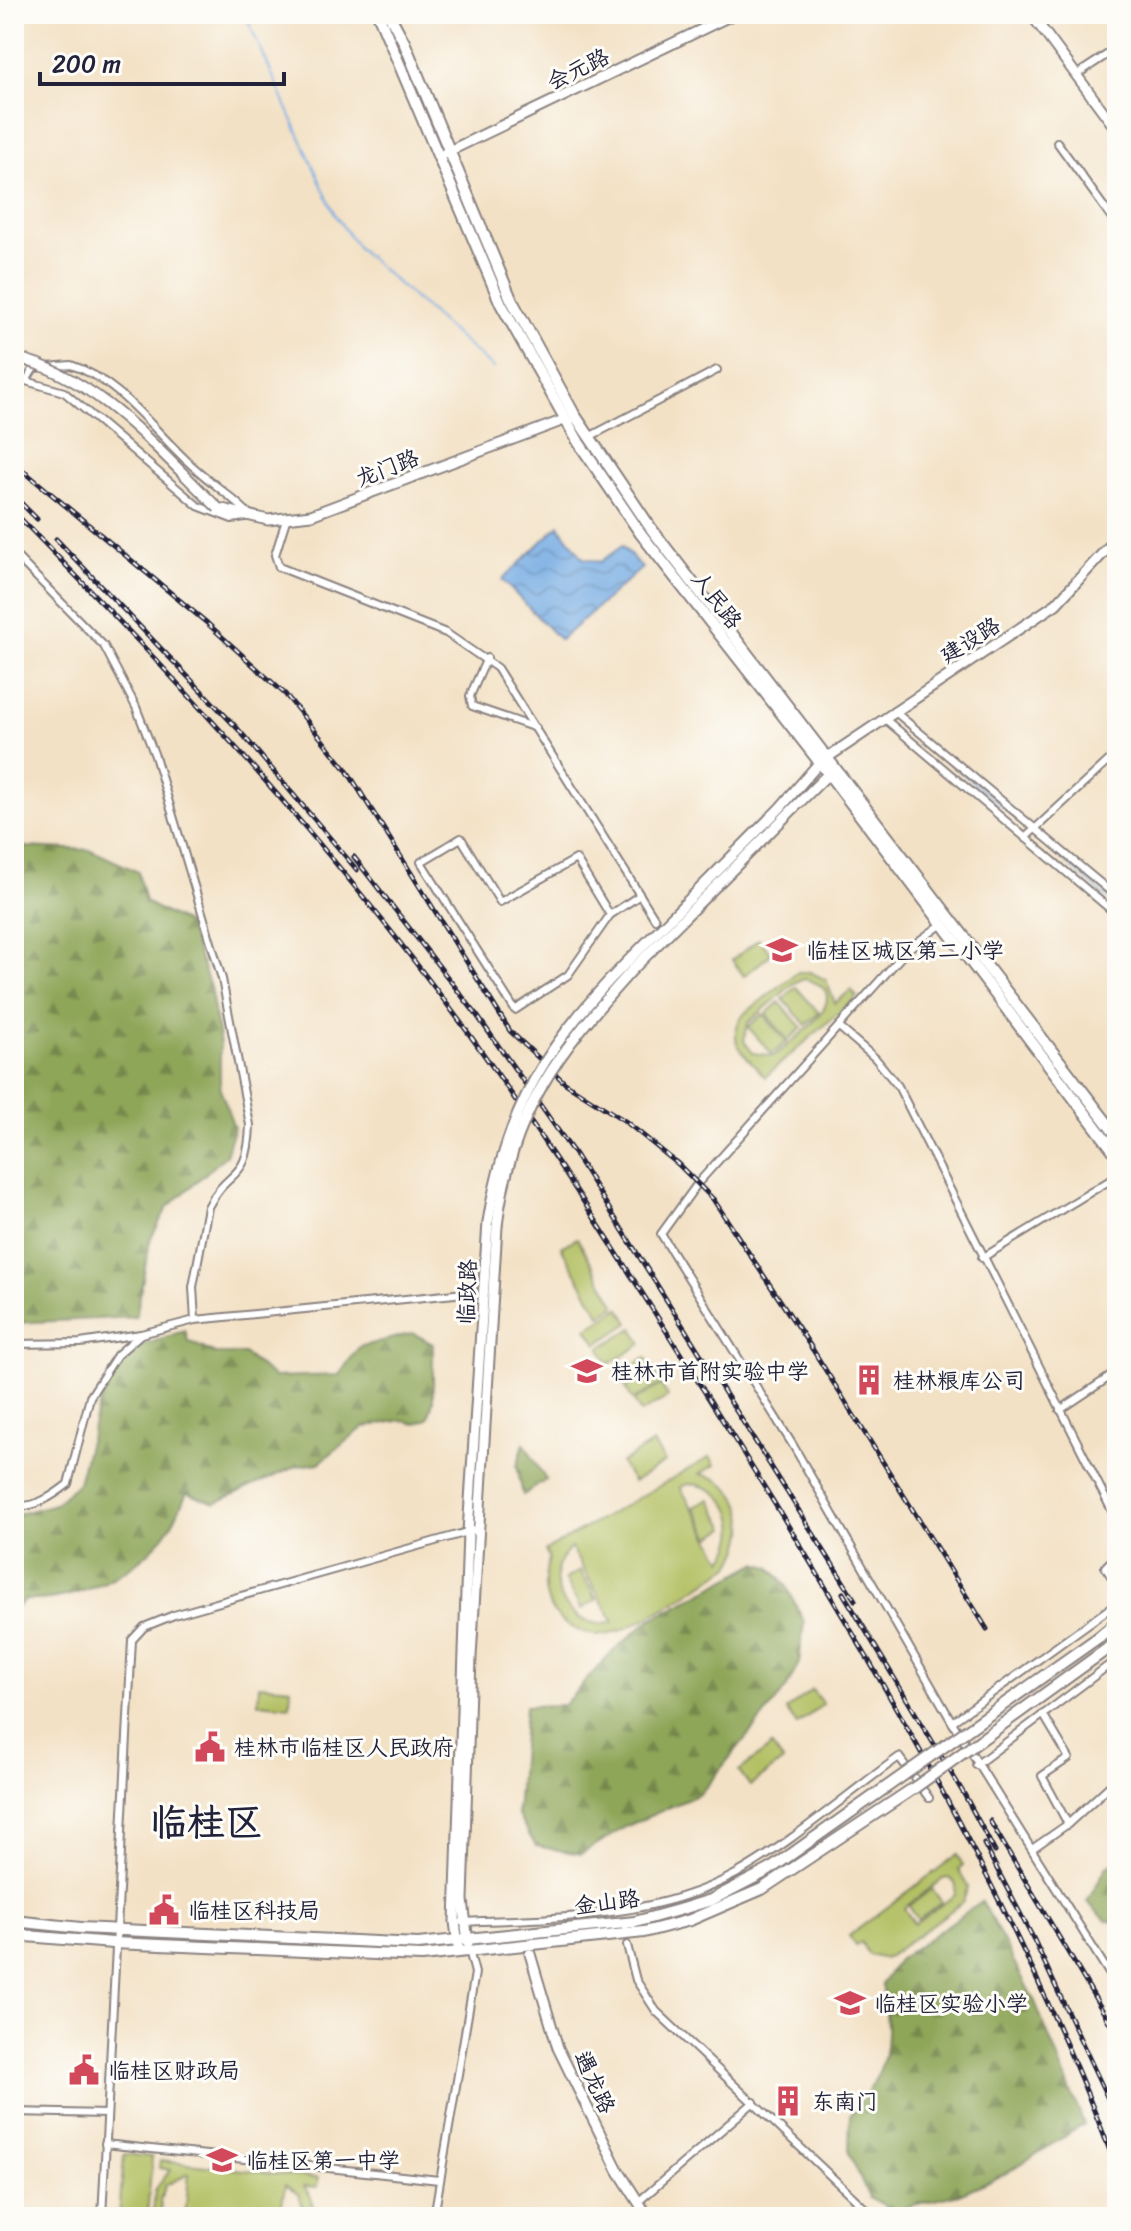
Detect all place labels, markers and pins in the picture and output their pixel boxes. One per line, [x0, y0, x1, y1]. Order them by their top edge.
place label: 临桂区城区第二小学 [806, 931, 1004, 970]
school or university icon: 临桂区城区第二小学 [765, 933, 799, 967]
place label: 桂林市首附实验中学 [611, 1352, 809, 1391]
school or university icon: 桂林市首附实验中学 [570, 1354, 604, 1388]
place label: 桂林粮库公司 [893, 1361, 1025, 1400]
building icon: 桂林粮库公司 [852, 1363, 886, 1397]
place label: 桂林市临桂区人民政府 [234, 1728, 454, 1767]
public building icon: 桂林市临桂区人民政府 [193, 1730, 227, 1764]
place label: 临桂区科技局 [188, 1891, 320, 1930]
public building icon: 临桂区科技局 [147, 1893, 181, 1927]
place label: 临桂区实验小学 [874, 1984, 1028, 2023]
school or university icon: 临桂区实验小学 [833, 1986, 867, 2020]
place label: 临桂区财政局 [108, 2051, 240, 2090]
public building icon: 临桂区财政局 [67, 2053, 101, 2087]
place label: 东南门 [812, 2082, 878, 2121]
building icon: 东南门 [771, 2084, 805, 2118]
place label: 临桂区第一中学 [246, 2141, 400, 2180]
school or university icon: 临桂区第一中学 [205, 2143, 239, 2177]

